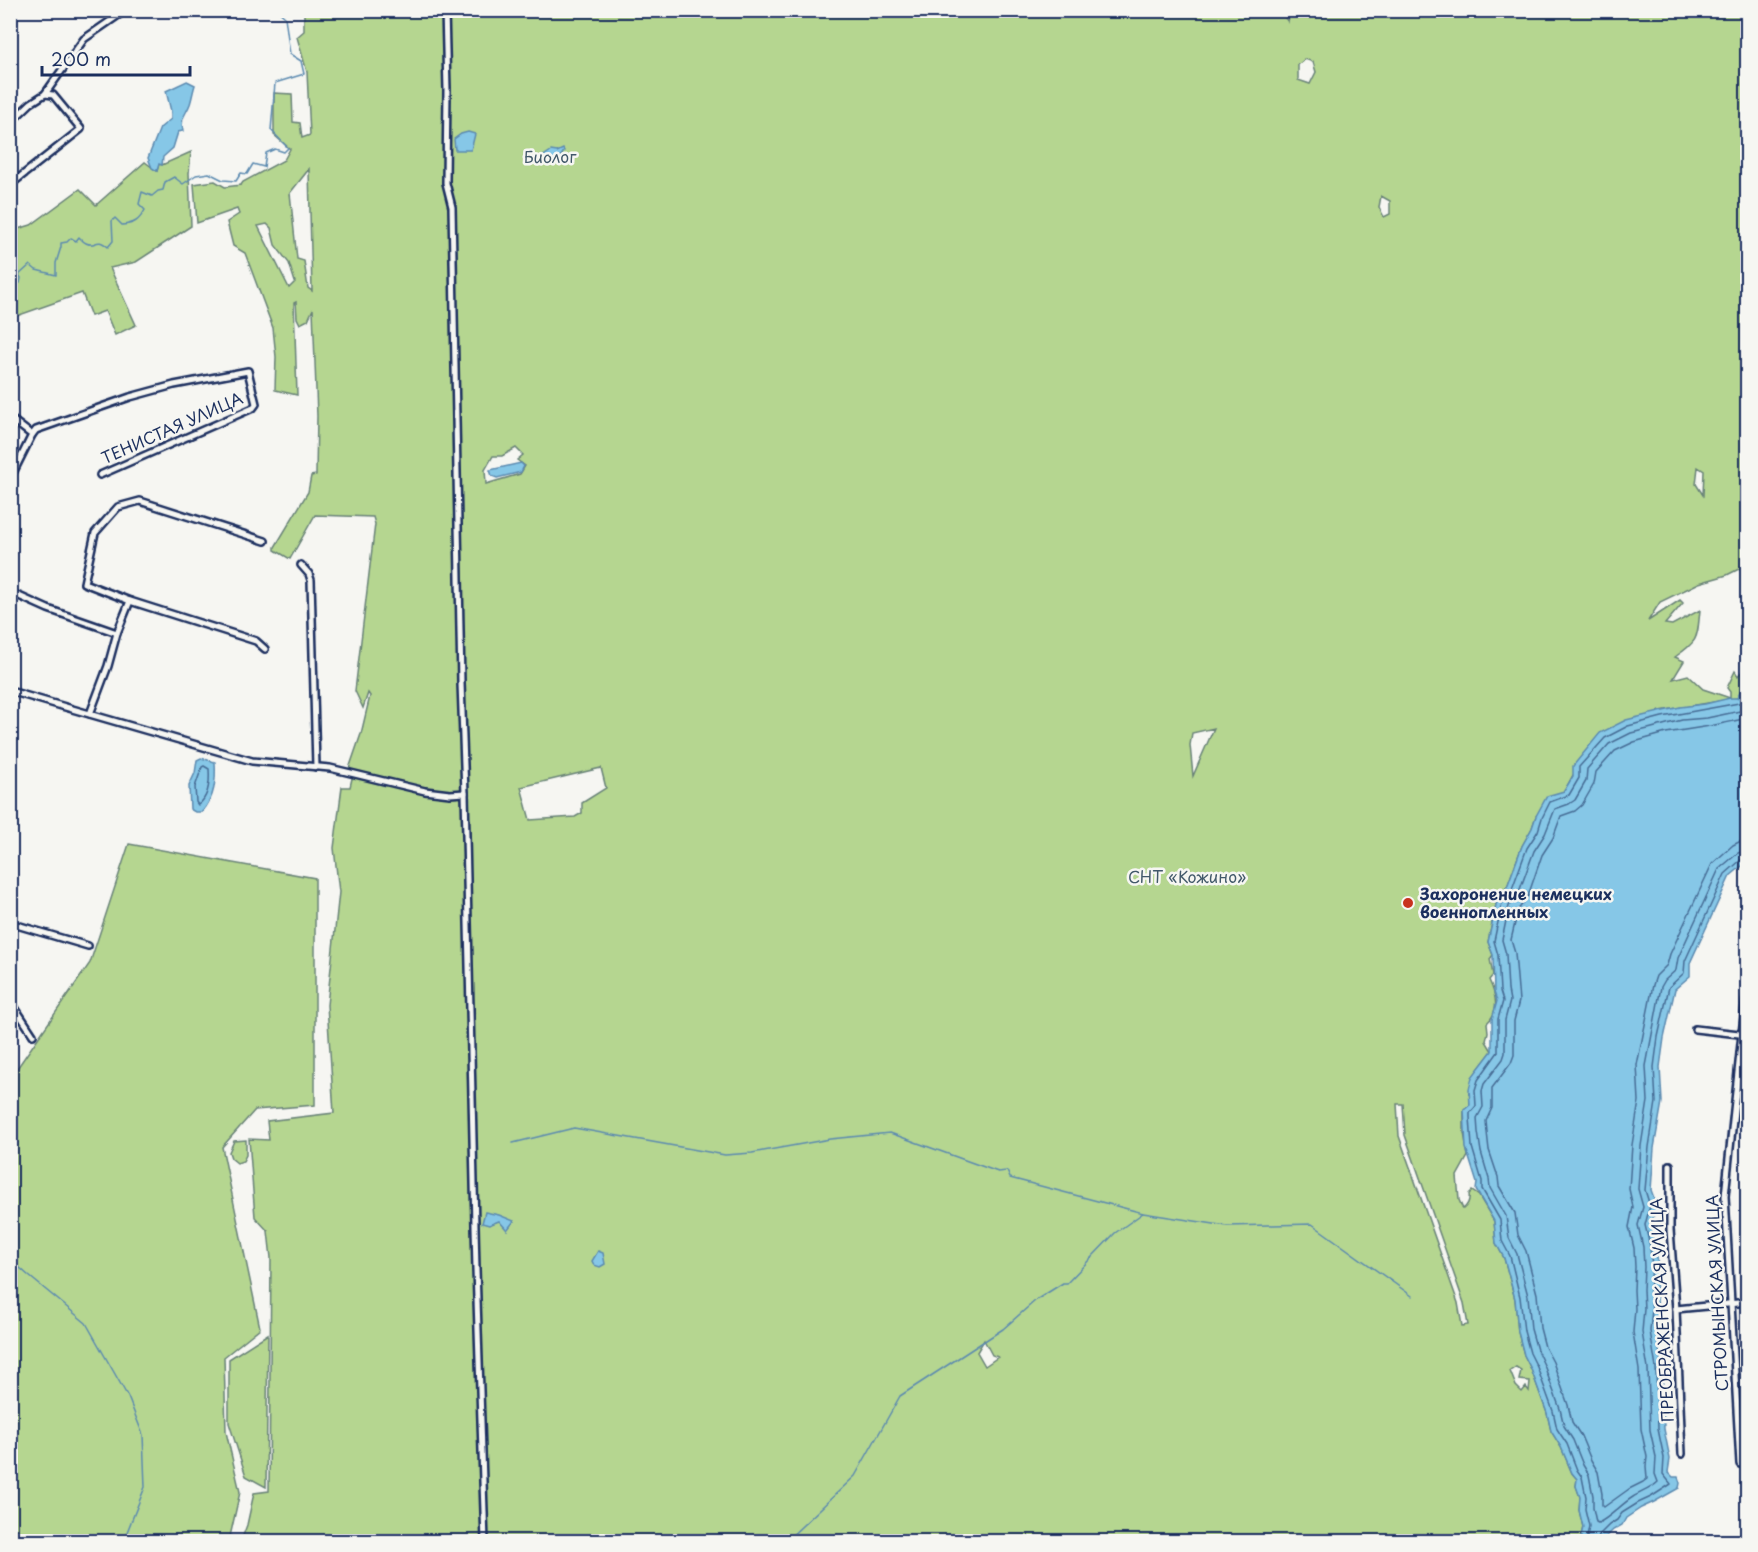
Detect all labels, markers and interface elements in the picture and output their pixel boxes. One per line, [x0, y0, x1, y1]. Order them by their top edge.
scale bar [42, 39, 190, 77]
text: 200 m [51, 45, 111, 72]
park label: Биолог [524, 144, 577, 168]
street label: ТЕНИСТАЯ УЛИЦА [97, 385, 246, 469]
park label: СНТ «Кожино» [1128, 864, 1246, 888]
place label: Захоронение немецких военнопленных [1419, 881, 1612, 923]
marker: Захоронение немецких военнопленных [1401, 896, 1415, 910]
street label: СТРОМЫНСКАЯ УЛИЦА [1699, 1194, 1733, 1392]
street label: ПРЕОБРАЖЕНСКАЯ УЛИЦА [1643, 1197, 1679, 1423]

